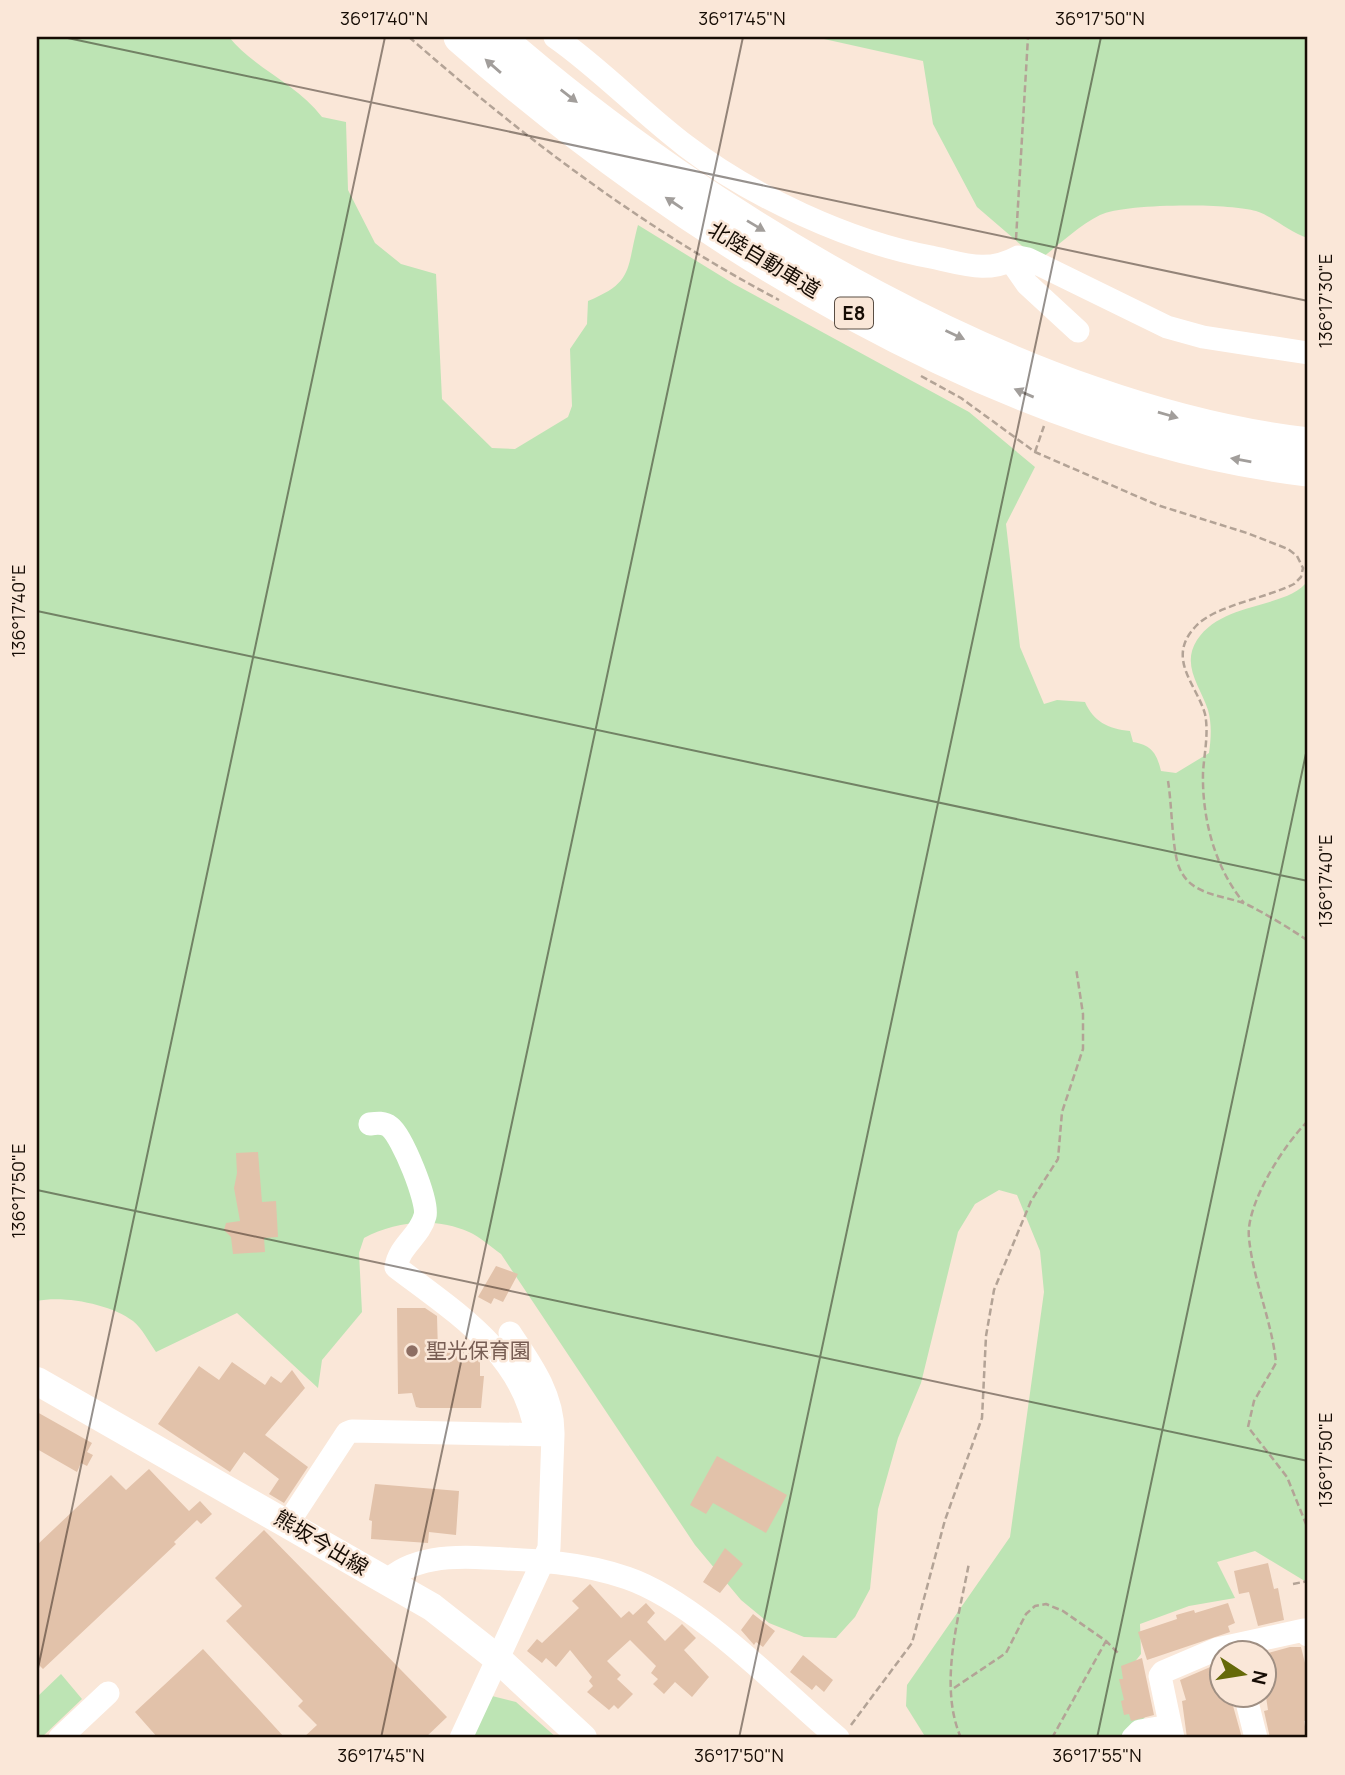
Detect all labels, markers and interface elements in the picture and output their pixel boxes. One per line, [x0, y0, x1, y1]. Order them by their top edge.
text: 36°17'40"N [340, 6, 428, 30]
text: 36°17'45"N [698, 6, 786, 30]
text: 36°17'50"N [1055, 6, 1145, 30]
one-way arrow [484, 59, 501, 74]
one-way arrow [560, 88, 578, 103]
one-way arrow [664, 197, 683, 210]
street label: 北陸自動車道 [703, 215, 826, 304]
one-way arrow [746, 220, 765, 233]
text: 136°17'30"E [1313, 254, 1337, 348]
road number: E8 [835, 298, 873, 328]
one-way arrow [945, 330, 966, 341]
one-way arrow [1013, 387, 1034, 398]
one-way arrow [1158, 410, 1179, 420]
one-way arrow [1230, 454, 1252, 465]
text: 136°17'40"E [6, 565, 30, 657]
text: 136°17'40"E [1313, 835, 1337, 927]
text: 136°17'50"E [6, 1144, 30, 1238]
place label: 聖光保育園 [426, 1336, 531, 1364]
marker: 聖光保育園 [404, 1343, 420, 1359]
text: 136°17'50"E [1313, 1413, 1337, 1507]
street label: 熊坂今出線 [269, 1503, 374, 1581]
north arrow [1208, 1638, 1278, 1708]
text: N [1245, 1668, 1274, 1687]
text: 36°17'45"N [337, 1743, 425, 1767]
text: 36°17'50"N [694, 1743, 784, 1767]
text: 36°17'55"N [1052, 1743, 1142, 1767]

